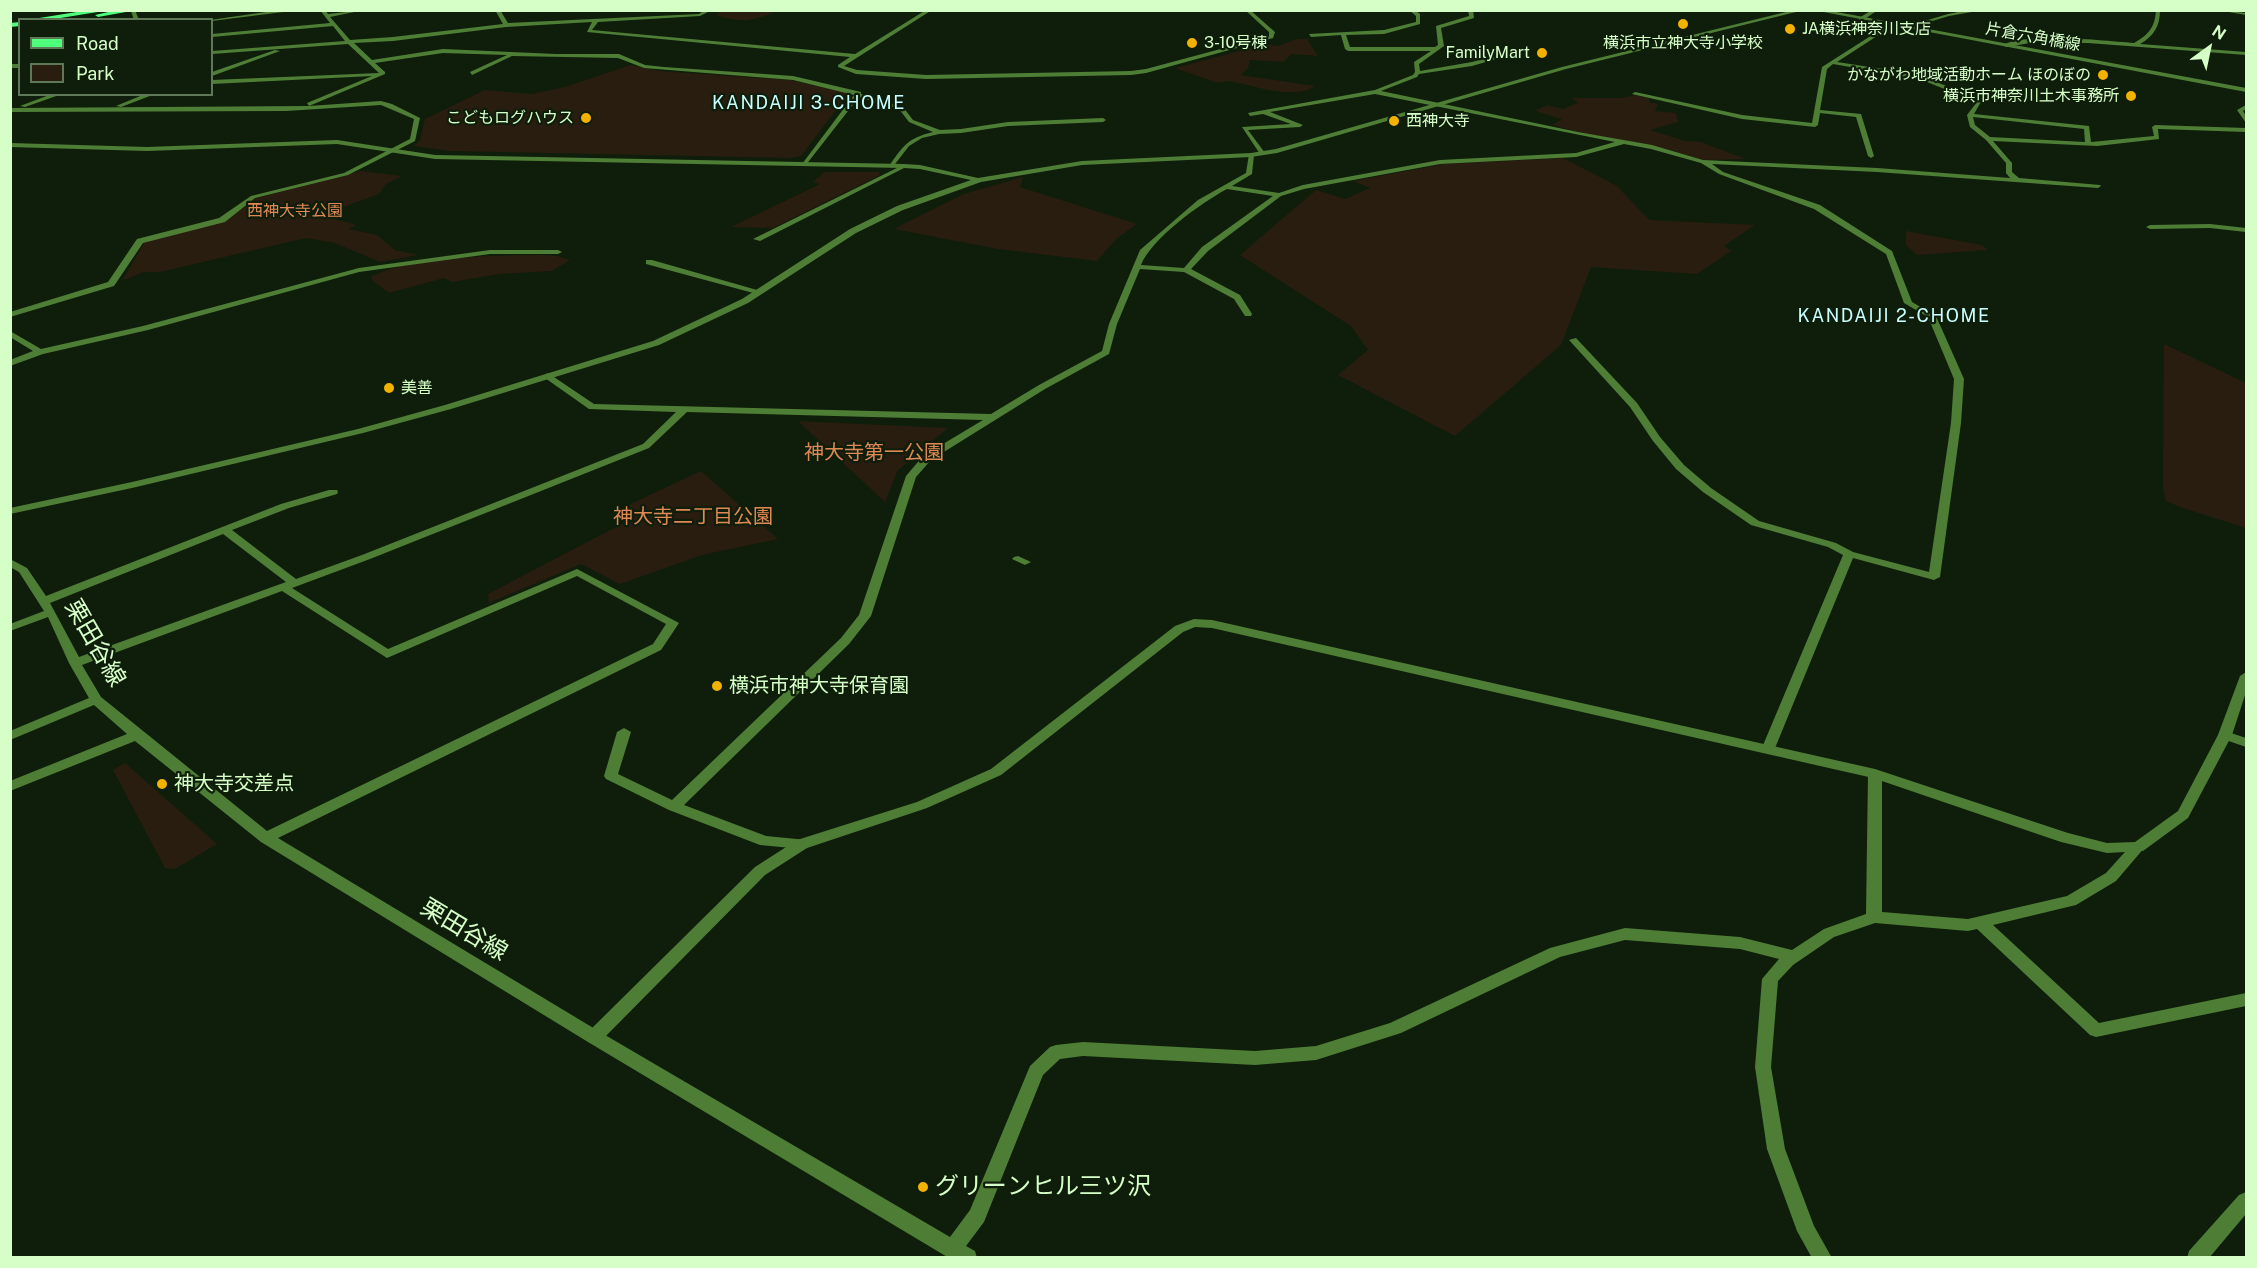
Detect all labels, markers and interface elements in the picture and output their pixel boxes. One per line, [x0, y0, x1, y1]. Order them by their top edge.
marker: 横浜市立神大寺小学校 [1676, 17, 1690, 31]
legend [18, 18, 213, 96]
north arrow [2179, 18, 2239, 78]
place label: JA横浜神奈川支店 [1802, 19, 1931, 39]
street label: 片倉六角橋線 [1984, 19, 2082, 55]
text: N [2209, 21, 2229, 44]
marker: JA横浜神奈川支店 [1783, 22, 1797, 36]
text: Road [76, 33, 119, 54]
place label: 3-10号棟 [1204, 33, 1267, 53]
place label: 横浜市立神大寺小学校 [1603, 33, 1763, 53]
marker: 3-10号棟 [1185, 36, 1199, 50]
place label: FamilyMart [1446, 43, 1530, 63]
marker: FamilyMart [1535, 46, 1549, 60]
text: Park [76, 63, 114, 84]
place label: かながわ地域活動ホーム ほのぼの [1847, 65, 2091, 85]
marker: かながわ地域活動ホーム ほのぼの [2096, 68, 2110, 82]
place label: 横浜市神奈川土木事務所 [1943, 86, 2119, 106]
marker: 横浜市神奈川土木事務所 [2124, 89, 2138, 103]
district label: KANDAIJI 3-CHOME [712, 92, 906, 114]
place label: こどもログハウス [446, 108, 574, 128]
marker: こどもログハウス [579, 111, 593, 125]
place label: 西神大寺 [1406, 111, 1470, 131]
marker: 西神大寺 [1387, 114, 1401, 128]
park label: 西神大寺公園 [247, 201, 343, 221]
district label: KANDAIJI 2-CHOME [1797, 305, 1991, 327]
place label: 美善 [401, 378, 433, 398]
marker: 美善 [382, 381, 396, 395]
park label: 神大寺第一公園 [804, 441, 944, 465]
park label: 神大寺二丁目公園 [613, 505, 773, 529]
street label: 栗田谷線 [59, 594, 131, 692]
place label: 横浜市神大寺保育園 [729, 674, 909, 698]
marker: 横浜市神大寺保育園 [710, 679, 724, 693]
place label: 神大寺交差点 [174, 772, 294, 796]
marker: 神大寺交差点 [155, 777, 169, 791]
street label: 栗田谷線 [415, 893, 513, 967]
place label: グリーンヒル三ツ沢 [935, 1173, 1151, 1201]
marker: グリーンヒル三ツ沢 [916, 1180, 930, 1194]

